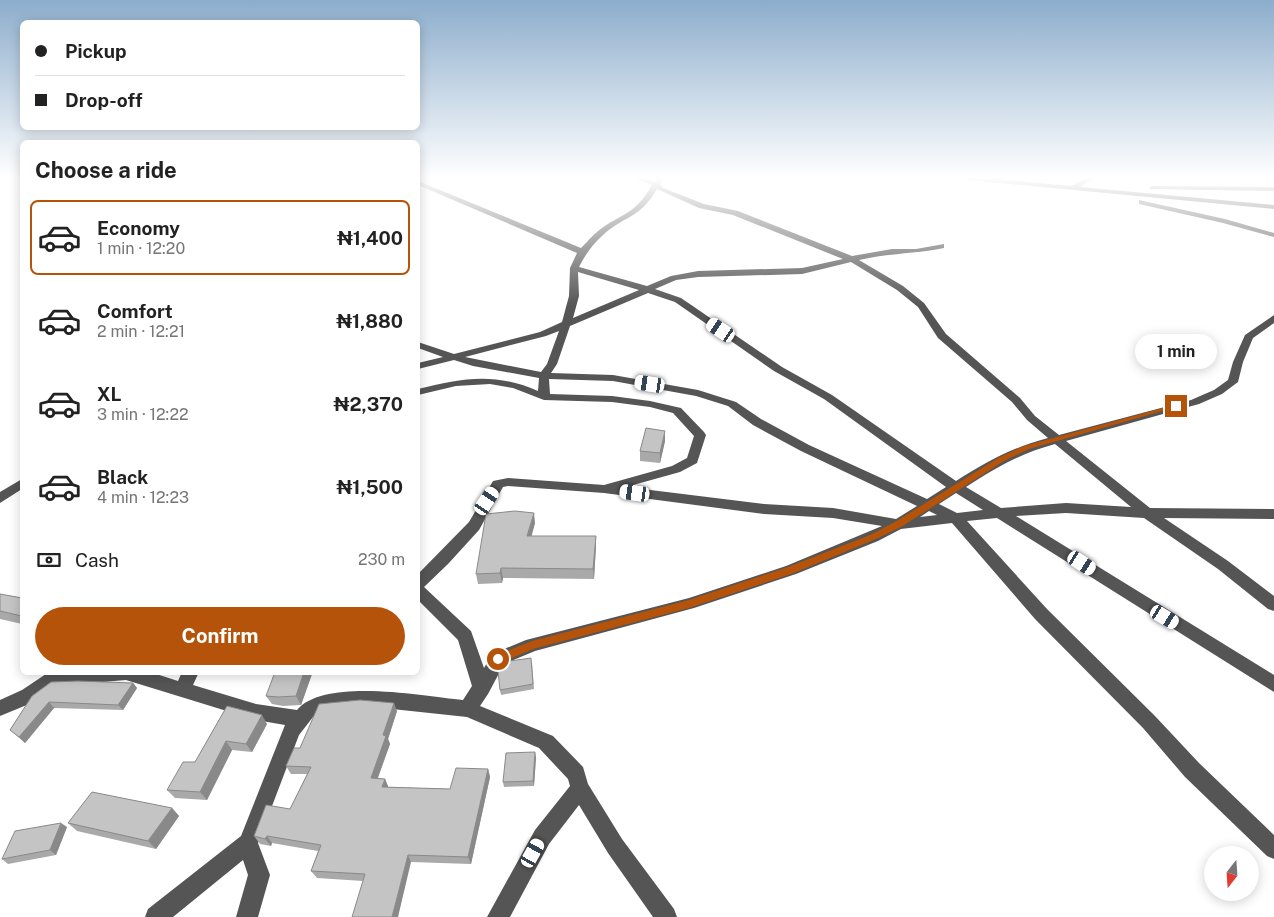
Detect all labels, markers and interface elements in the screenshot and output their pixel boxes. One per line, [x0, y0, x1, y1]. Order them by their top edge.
text: Pickup [65, 40, 127, 62]
text: Drop-off [65, 89, 142, 111]
text: Choose a ride [35, 157, 177, 183]
icon: car [37, 215, 82, 260]
text: Economy [97, 217, 180, 239]
text: ₦1,400 [337, 227, 403, 249]
text: 1 min · 12:20 [97, 239, 185, 258]
icon: car [37, 298, 82, 343]
text: Comfort [97, 300, 173, 322]
text: ₦1,880 [336, 310, 403, 332]
car [704, 315, 737, 345]
text: 2 min · 12:21 [97, 322, 185, 341]
callout: 1 min [1135, 334, 1217, 368]
text: 1 min [1157, 342, 1195, 361]
car [634, 374, 665, 394]
icon: car [37, 381, 82, 426]
text: XL [97, 383, 122, 405]
text: ₦2,370 [334, 393, 403, 415]
route end [1165, 395, 1187, 417]
text: 3 min · 12:22 [97, 405, 189, 424]
icon: car [37, 464, 82, 509]
text: Black [97, 466, 148, 488]
text: ₦1,500 [337, 476, 403, 498]
car [619, 483, 650, 503]
car [472, 484, 501, 518]
text: 4 min · 12:23 [97, 488, 189, 507]
icon: cash [35, 546, 63, 574]
text: Cash [75, 549, 119, 571]
car [1065, 549, 1098, 577]
text: 230 m [358, 550, 405, 569]
car [1148, 603, 1181, 631]
button: Confirm [35, 607, 405, 665]
route start [487, 648, 509, 670]
car [519, 836, 546, 870]
north arrow [1204, 846, 1259, 901]
map controls [1204, 846, 1259, 901]

